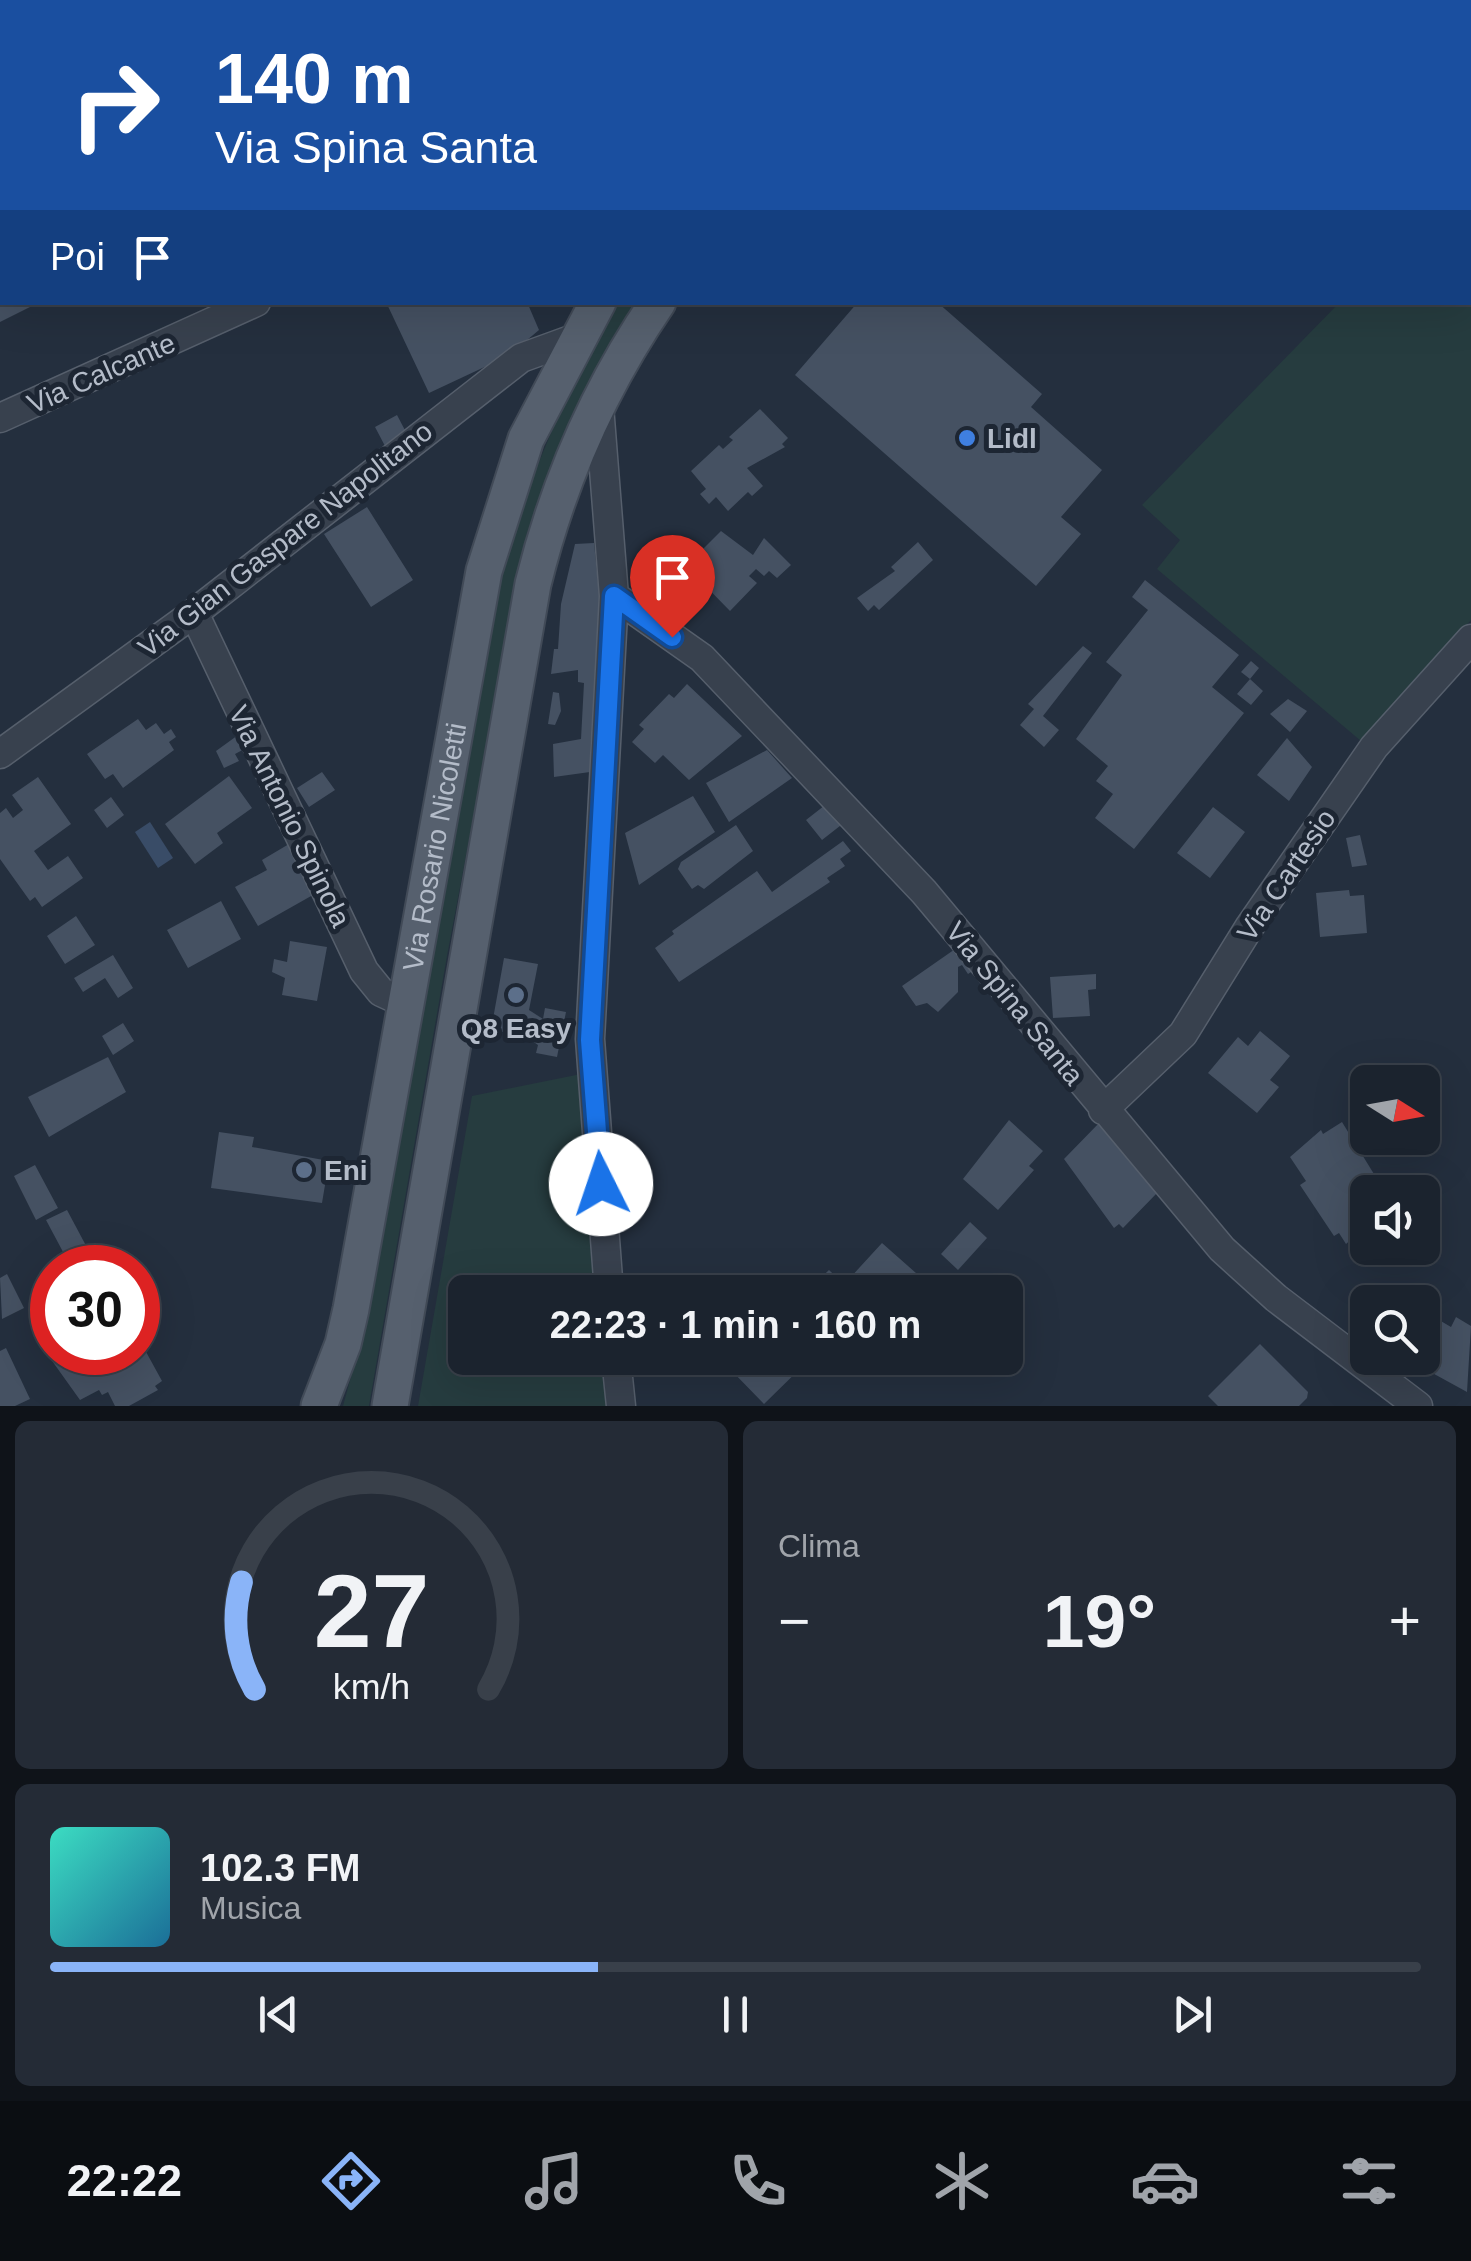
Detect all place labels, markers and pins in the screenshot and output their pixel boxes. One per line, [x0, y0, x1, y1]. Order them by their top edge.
place label: Lidl [987, 423, 1037, 454]
marker: Lidl [956, 427, 978, 449]
pin [630, 535, 715, 638]
marker: Q8 Easy [505, 984, 527, 1006]
place label: Q8 Easy [461, 1013, 572, 1044]
place label: Eni [324, 1155, 368, 1186]
marker: Eni [293, 1159, 315, 1181]

